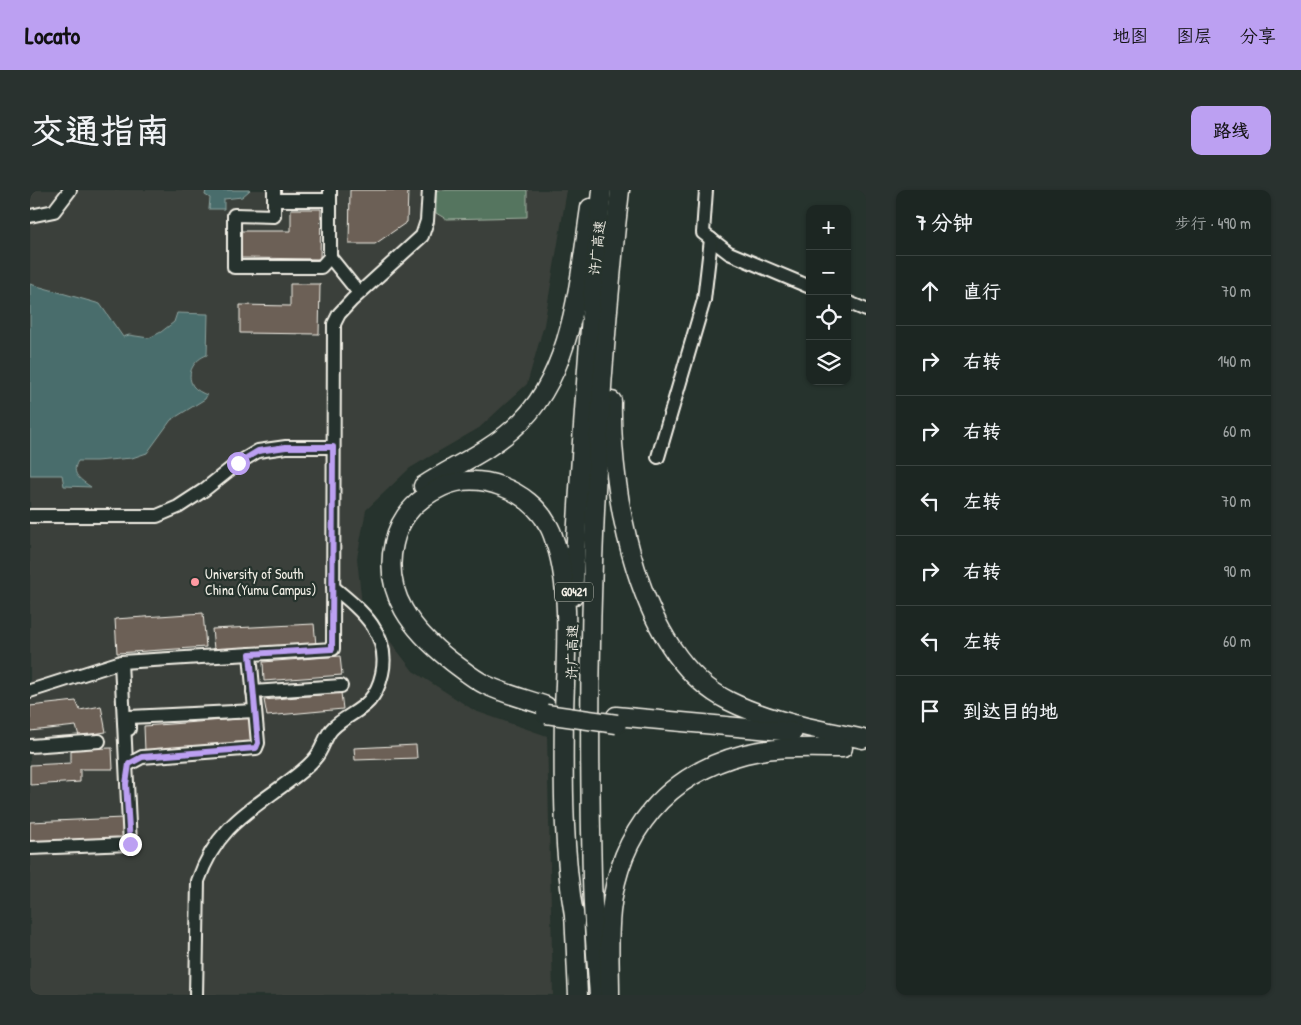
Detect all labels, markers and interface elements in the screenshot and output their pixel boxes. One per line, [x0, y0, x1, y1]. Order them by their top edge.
text: Locato [25, 19, 80, 51]
text: 地图 [1112, 23, 1148, 48]
text: 图层 [1176, 23, 1212, 48]
text: 分享 [1240, 23, 1276, 48]
button: 路线 [1191, 106, 1271, 155]
text: 交通指南 [30, 107, 170, 154]
map controls [806, 205, 851, 385]
button: + [806, 205, 851, 250]
text: 7 分钟 [916, 208, 973, 237]
text: 步行 · 490 m [1175, 212, 1251, 234]
street label: 许广高速 [584, 219, 609, 277]
button: − [806, 250, 851, 295]
icon: ahead [916, 277, 944, 305]
text: 直行 [963, 278, 1001, 304]
text: 70 m [1221, 280, 1251, 302]
button: locate [806, 295, 851, 340]
button: layers [806, 340, 851, 385]
icon: right [916, 347, 944, 375]
text: 右转 [963, 348, 1001, 374]
text: 140 m [1217, 350, 1251, 372]
icon: right [916, 417, 944, 445]
text: 右转 [963, 418, 1001, 444]
text: 60 m [1223, 420, 1251, 442]
route start [227, 452, 250, 475]
icon: left [916, 487, 944, 515]
text: 左转 [963, 488, 1001, 514]
text: 70 m [1221, 490, 1251, 512]
icon: right [916, 557, 944, 585]
text: 右转 [963, 558, 1001, 584]
text: 90 m [1223, 560, 1251, 582]
place label: University of South China (Yumu Campus) [205, 564, 316, 600]
marker: University of South China (Yumu Campus) [189, 576, 201, 588]
road number: G0421 [555, 582, 593, 602]
street label: 许广高速 [562, 624, 581, 680]
icon: left [916, 627, 944, 655]
text: 左转 [963, 628, 1001, 654]
text: 60 m [1223, 630, 1251, 652]
icon: arrive [916, 697, 944, 725]
text: 到达目的地 [963, 698, 1058, 724]
route end [119, 833, 142, 856]

